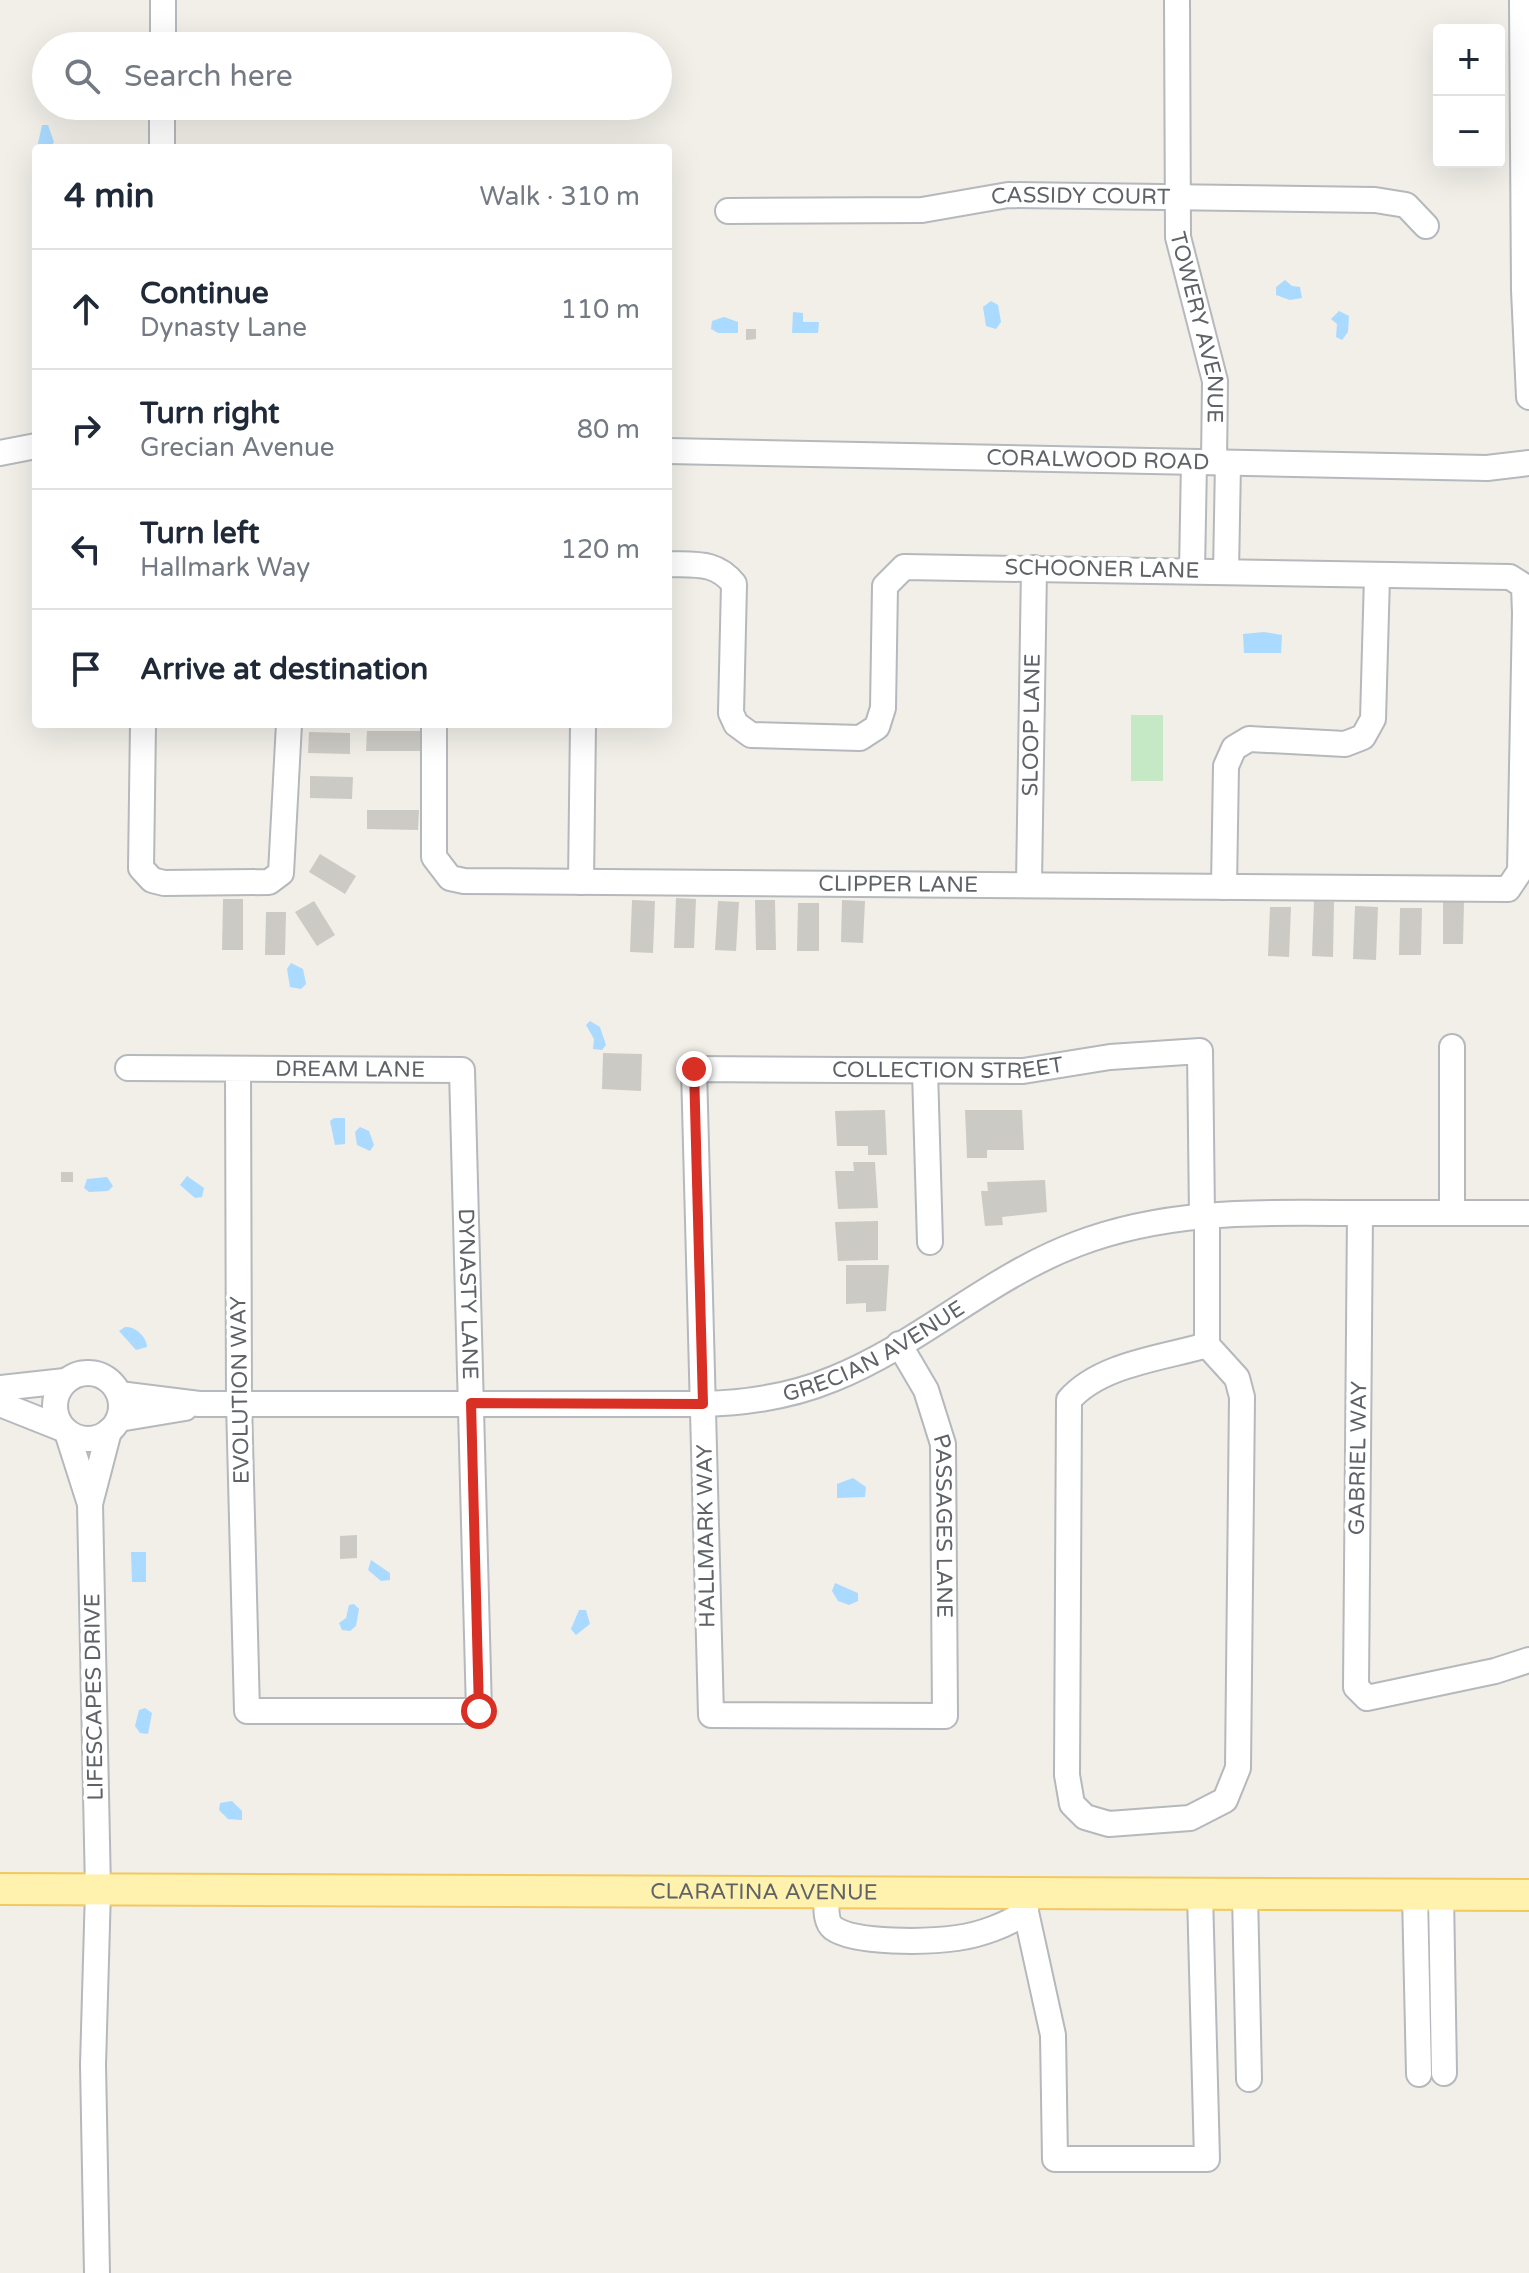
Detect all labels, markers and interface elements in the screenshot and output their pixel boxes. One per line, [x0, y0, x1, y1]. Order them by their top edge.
map controls [1433, 24, 1505, 168]
button: + [1433, 24, 1505, 96]
search box [32, 32, 672, 120]
icon: search [60, 54, 104, 98]
text: Search here [124, 58, 293, 95]
button: − [1433, 96, 1505, 168]
text: 4 min [64, 176, 155, 217]
text: Walk · 310 m [480, 181, 640, 212]
street label: CASSIDY COURT [989, 182, 1171, 211]
street label: TOWERY AVENUE [1164, 229, 1228, 423]
text: Continue [140, 275, 269, 312]
icon: ahead [64, 287, 108, 331]
text: 110 m [560, 294, 640, 325]
text: Dynasty Lane [140, 312, 307, 343]
text: Turn right [140, 395, 280, 432]
icon: right [64, 407, 108, 451]
text: 80 m [577, 414, 640, 445]
text: Grecian Avenue [140, 432, 335, 463]
street label: CORALWOOD ROAD [986, 445, 1210, 475]
text: Turn left [140, 515, 259, 552]
icon: left [64, 527, 108, 571]
text: 120 m [560, 534, 640, 565]
text: Hallmark Way [140, 552, 310, 583]
street label: SCHOONER LANE [1004, 554, 1200, 584]
icon: arrive [64, 647, 108, 691]
text: Arrive at destination [140, 651, 428, 688]
street label: SLOOP LANE [1017, 653, 1046, 797]
street label: CLIPPER LANE [818, 871, 978, 898]
route end [676, 1051, 712, 1087]
street label: COLLECTION STREET [832, 1052, 1066, 1084]
street label: DREAM LANE [275, 1056, 425, 1083]
street label: DYNASTY LANE [453, 1208, 483, 1380]
street label: GRECIAN AVENUE [780, 1295, 969, 1407]
street label: EVOLUTION WAY [225, 1296, 255, 1484]
street label: GABRIEL WAY [1344, 1381, 1372, 1535]
street label: PASSAGES LANE [928, 1431, 957, 1618]
street label: HALLMARK WAY [691, 1444, 721, 1628]
street label: LIFESCAPES DRIVE [79, 1593, 109, 1801]
route start [461, 1693, 497, 1729]
street label: CLARATINA AVENUE [650, 1879, 878, 1905]

